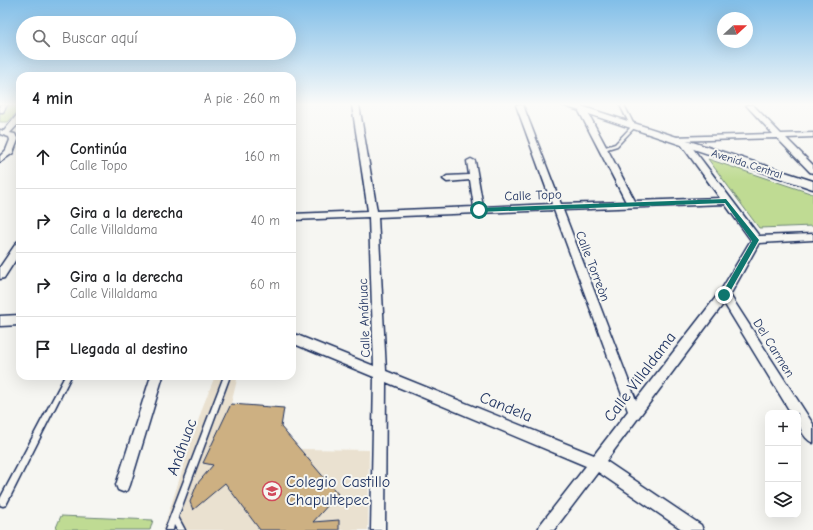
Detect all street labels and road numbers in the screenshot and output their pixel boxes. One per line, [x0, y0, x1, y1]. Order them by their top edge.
street label: Avenida Central [710, 146, 784, 182]
street label: Calle Topo [504, 186, 562, 203]
street label: Calle Torreòn [573, 229, 613, 303]
street label: Calle Anáhuac [355, 278, 373, 358]
street label: Del Carmen [750, 316, 798, 380]
street label: Calle Villaldama [600, 329, 680, 425]
street label: Candela [477, 388, 535, 426]
street label: Anáhuac [163, 416, 201, 478]

